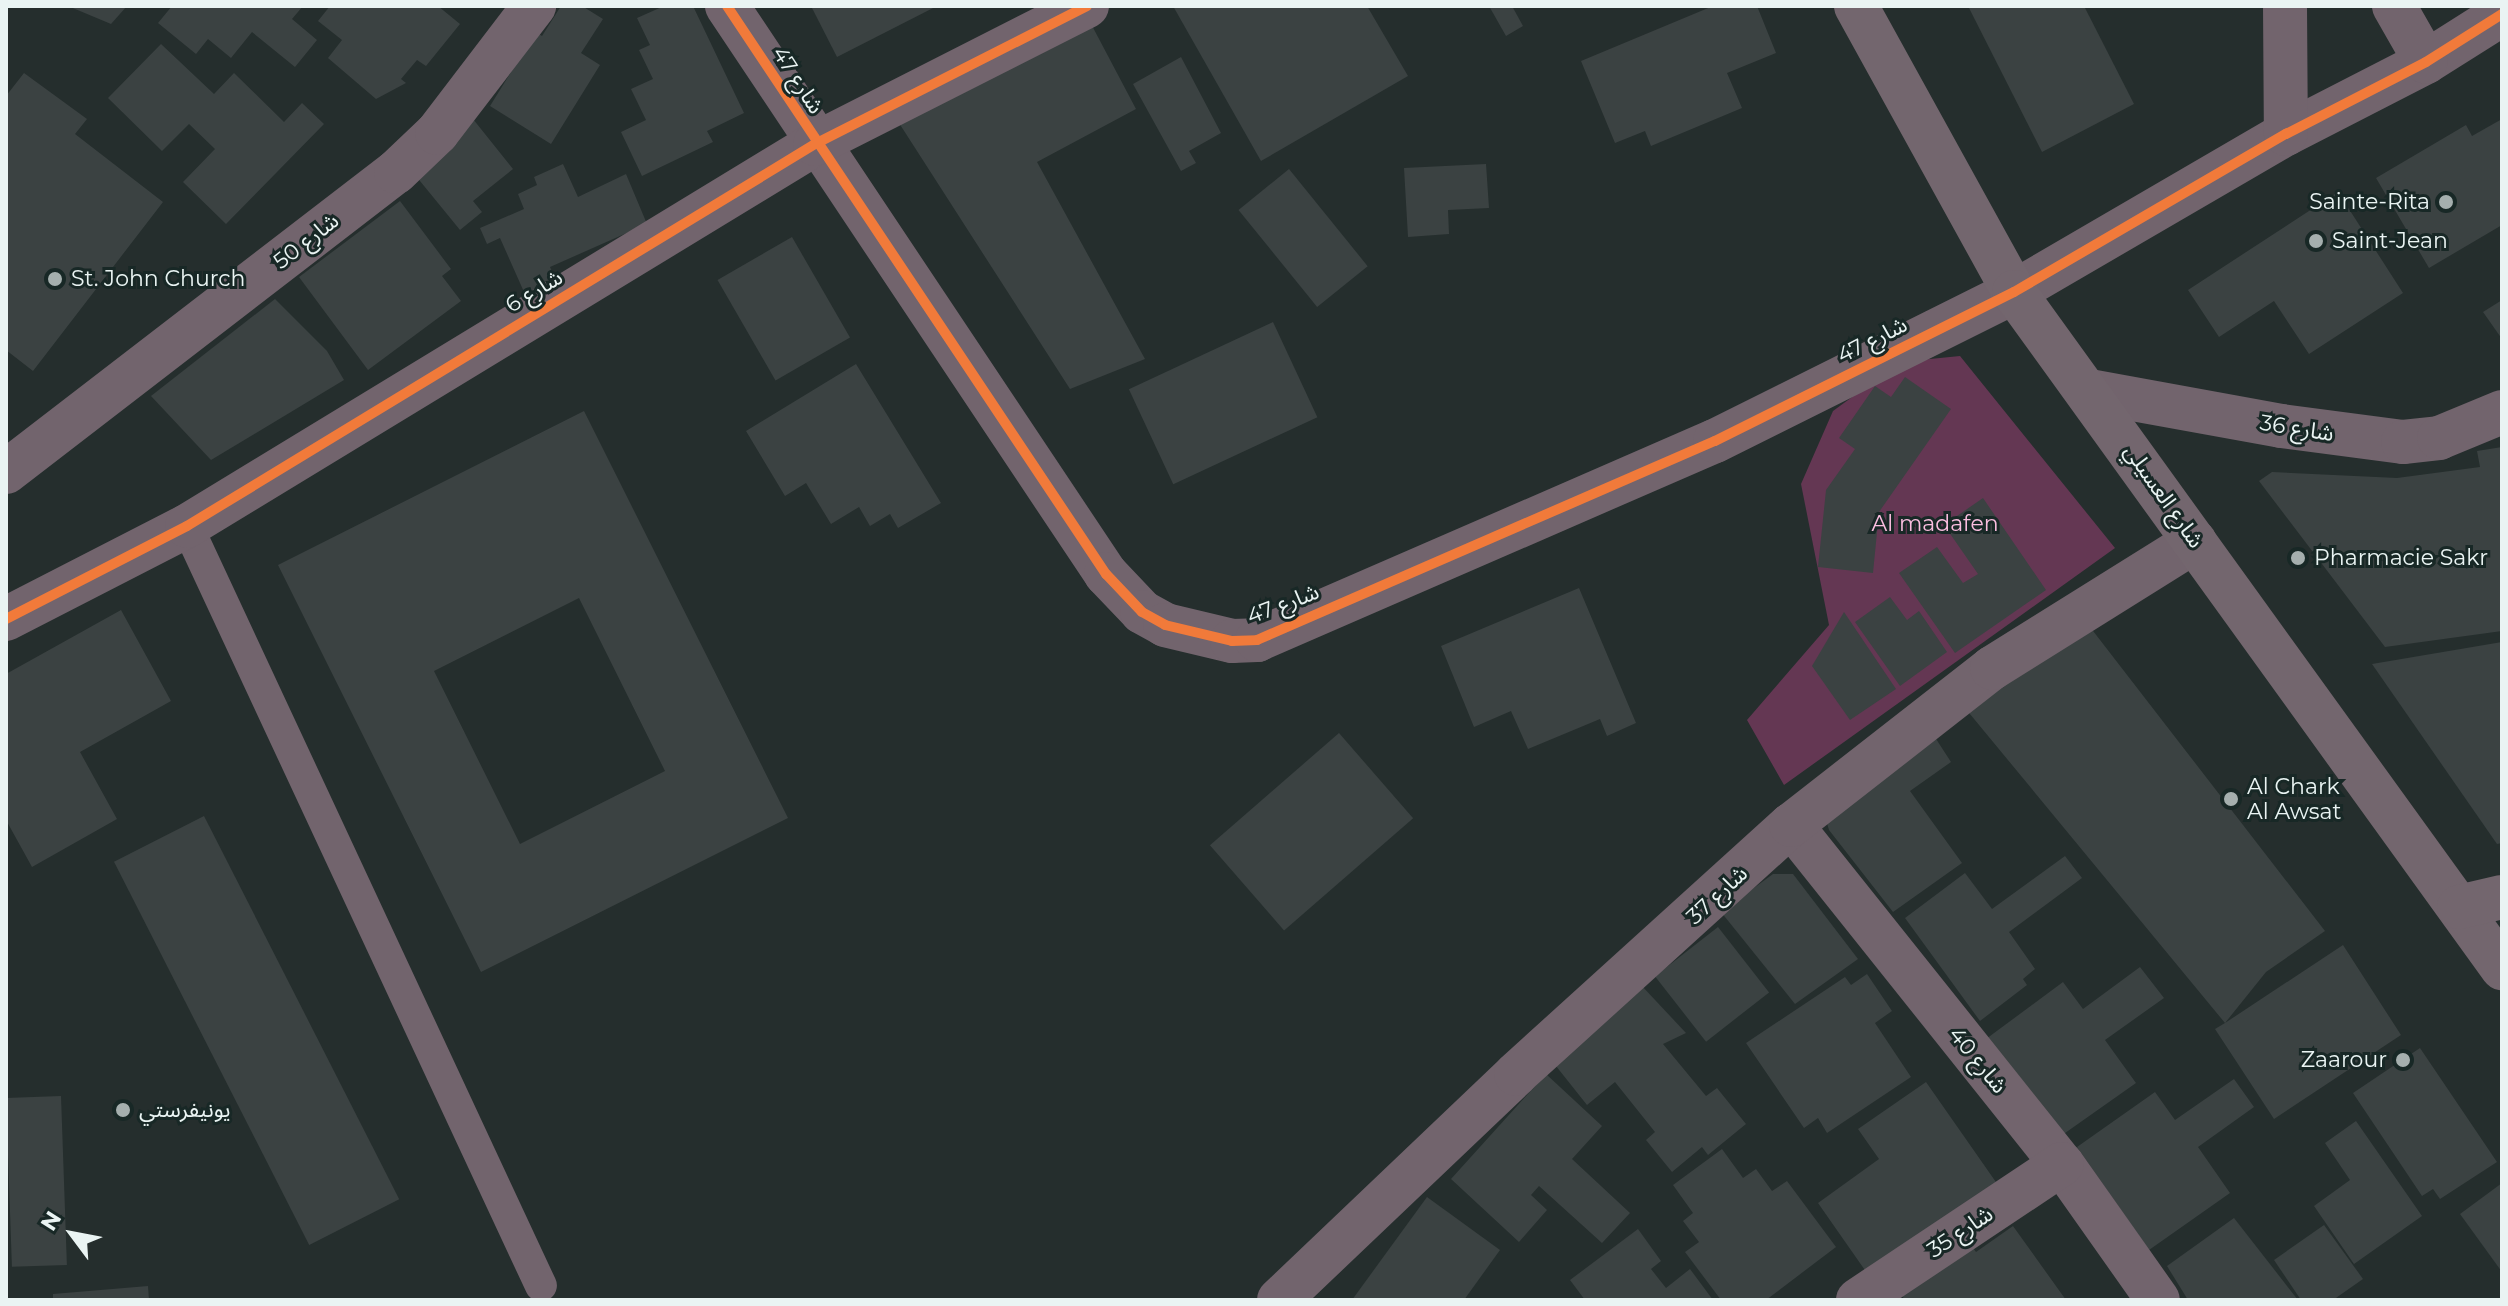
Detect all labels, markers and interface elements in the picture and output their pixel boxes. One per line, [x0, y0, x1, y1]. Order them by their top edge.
street label: شارع 47 [766, 41, 830, 119]
place label: Sainte-Rita [2309, 189, 2430, 215]
marker: Sainte-Rita [2437, 193, 2455, 211]
street label: شارع 50 [268, 207, 344, 275]
place label: Saint-Jean [2332, 228, 2448, 254]
marker: Saint-Jean [2307, 232, 2325, 250]
street label: شارع 6 [501, 264, 567, 318]
place label: St. John Church [71, 266, 245, 292]
marker: St. John Church [46, 270, 64, 288]
street label: شارع 47 [1833, 311, 1911, 369]
street label: شارع 36 [2258, 409, 2336, 447]
street label: شارع العسيلي [2119, 439, 2209, 553]
park label: Al madafen [1871, 511, 1999, 537]
place label: Pharmacie Sakr [2314, 545, 2488, 571]
marker: Pharmacie Sakr [2289, 549, 2307, 567]
street label: شارع 47 [1243, 578, 1323, 630]
place label: Al Chark Al Awsat [2247, 773, 2342, 824]
marker: Al Chark Al Awsat [2222, 790, 2240, 808]
street label: شارع 37 [1681, 860, 1753, 930]
street label: شارع 40 [1943, 1021, 2013, 1099]
place label: Zaarour [2301, 1047, 2387, 1073]
marker: Zaarour [2394, 1051, 2412, 1069]
place label: يونيفرستي [139, 1097, 231, 1123]
marker: يونيفرستي [114, 1101, 132, 1119]
north arrow [32, 1194, 112, 1274]
street label: شارع 35 [1922, 1201, 1998, 1263]
text: N [35, 1206, 67, 1236]

